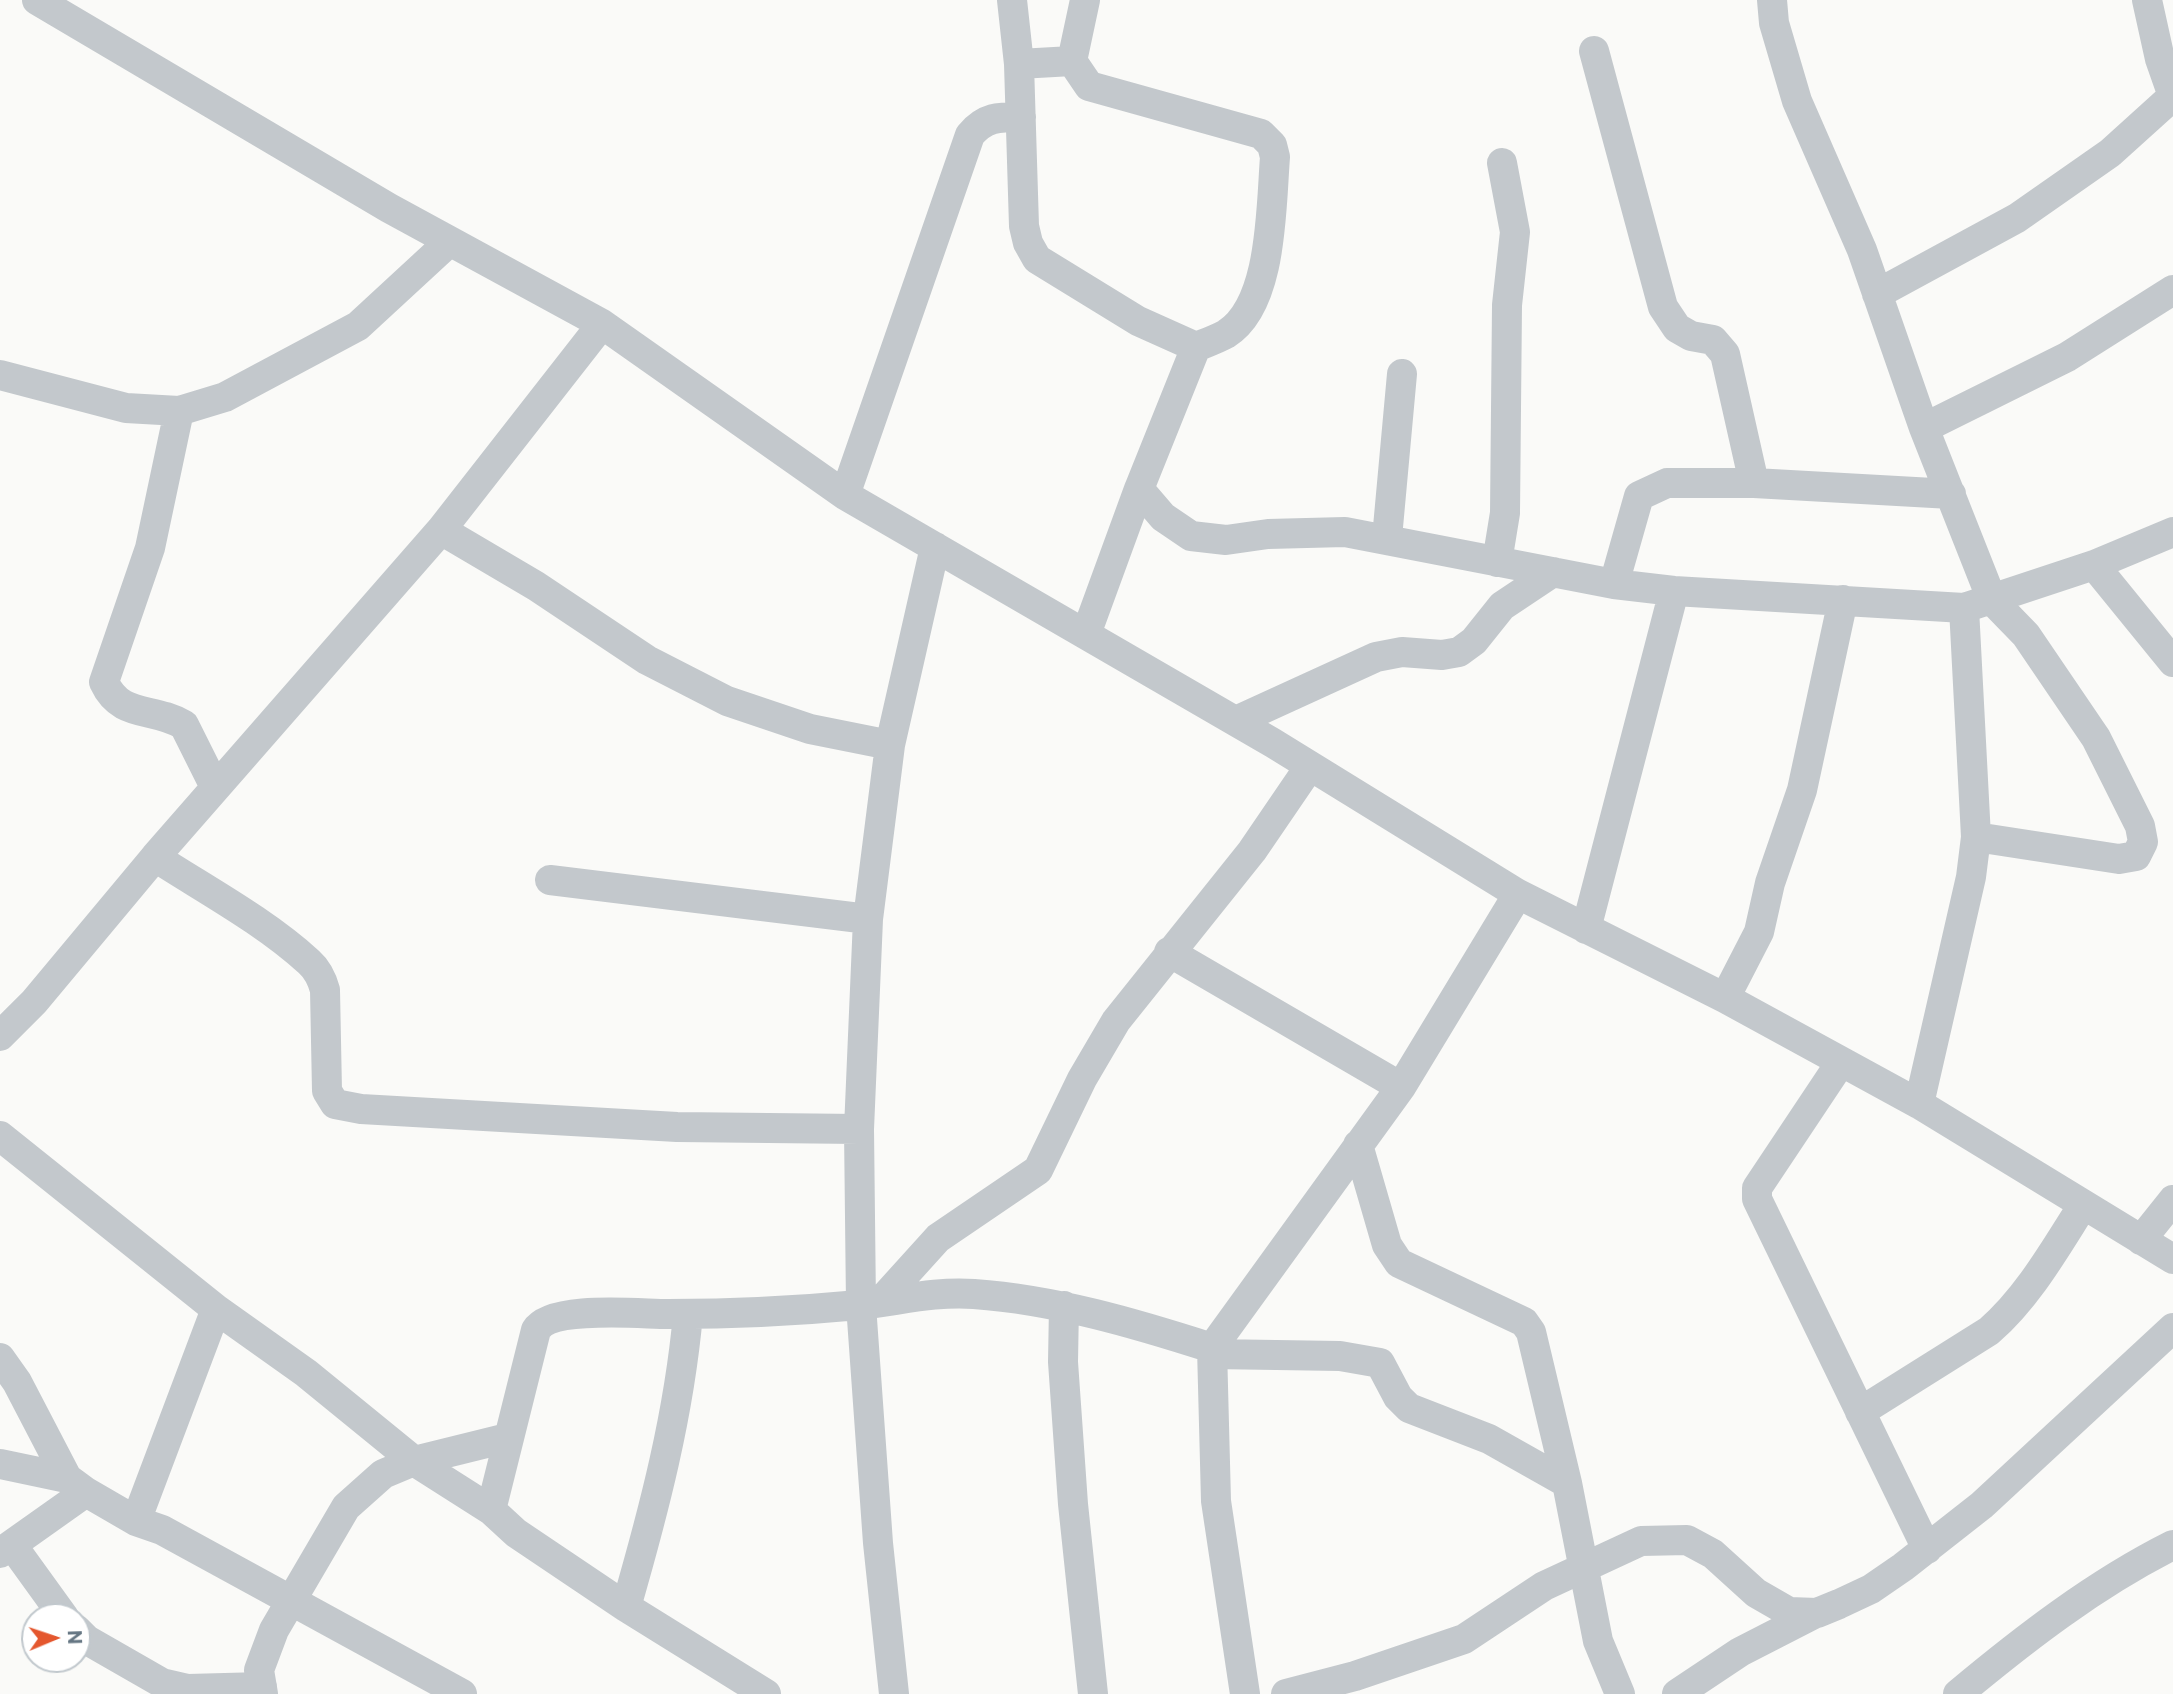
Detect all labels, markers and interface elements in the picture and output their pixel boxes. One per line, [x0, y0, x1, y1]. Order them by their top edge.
north arrow [21, 1603, 91, 1673]
text: N [64, 1630, 87, 1645]

